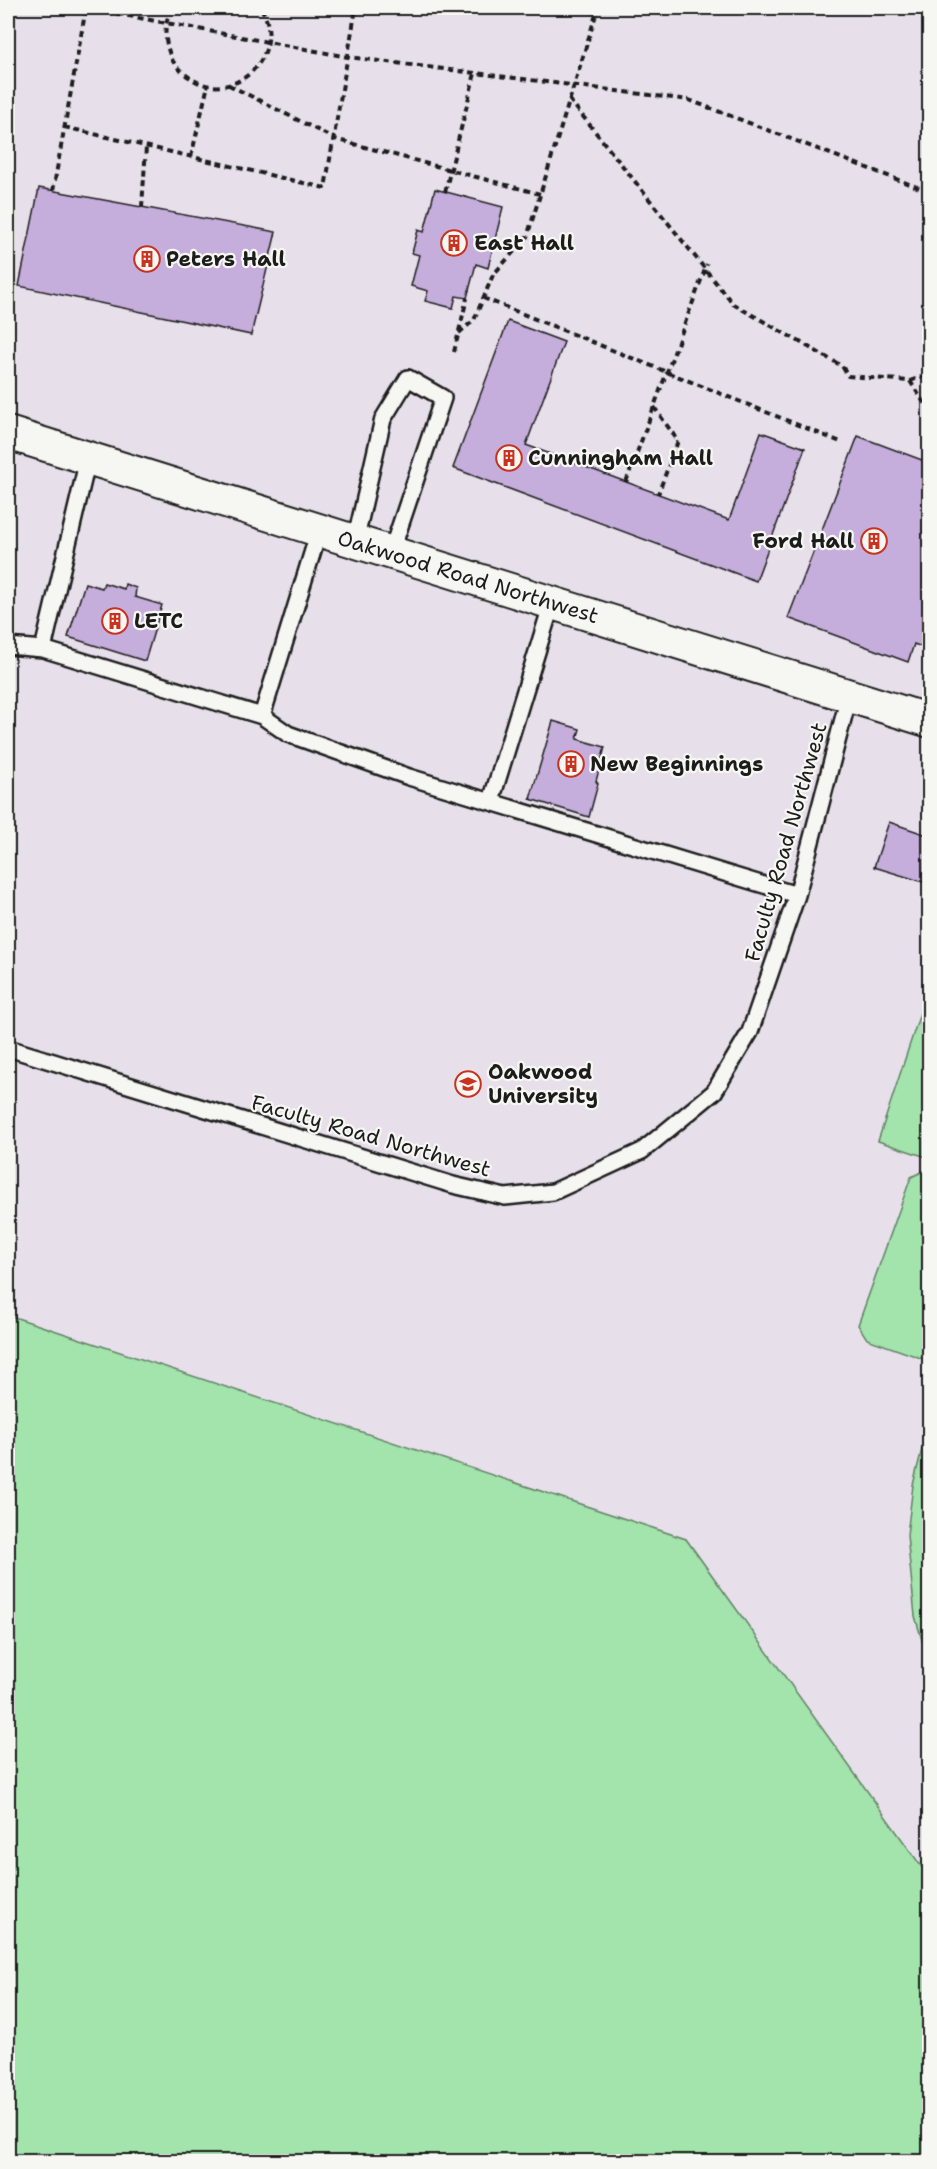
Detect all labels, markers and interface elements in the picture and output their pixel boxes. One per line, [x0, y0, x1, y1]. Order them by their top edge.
building icon: East Hall [439, 228, 469, 258]
place label: East Hall [474, 229, 574, 257]
building icon: Peters Hall [132, 244, 162, 274]
place label: Peters Hall [166, 245, 286, 273]
building icon: Cunningham Hall [494, 443, 524, 473]
place label: Cunningham Hall [528, 444, 713, 472]
street label: Oakwood Road Northwest [334, 524, 602, 630]
building icon: Ford Hall [859, 526, 889, 556]
place label: Ford Hall [752, 527, 854, 555]
building icon: LETC [100, 606, 130, 636]
place label: LETC [134, 607, 183, 635]
street label: Faculty Road Northwest [738, 719, 834, 965]
building icon: New Beginnings [556, 749, 586, 779]
place label: New Beginnings [590, 750, 763, 778]
place label: Oakwood University [488, 1058, 598, 1110]
school or university icon: Oakwood University [453, 1069, 483, 1099]
street label: Faculty Road Northwest [248, 1088, 494, 1184]

